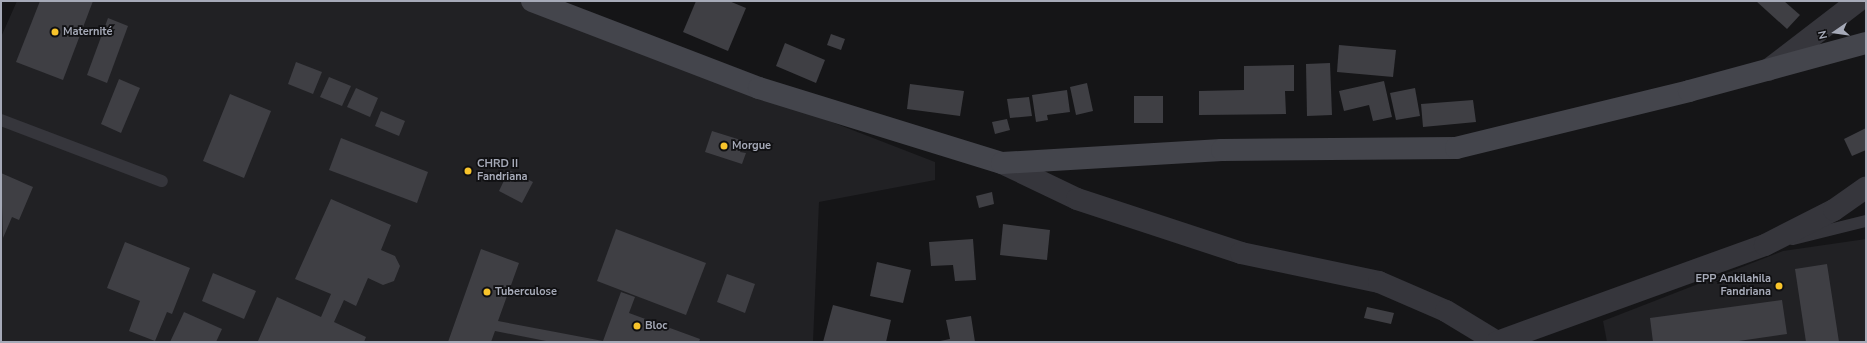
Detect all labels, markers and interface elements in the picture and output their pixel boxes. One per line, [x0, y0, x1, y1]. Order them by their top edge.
north arrow [1815, 12, 1855, 52]
place label: Maternité [63, 25, 112, 39]
marker: Maternité [50, 27, 60, 37]
text: N [1815, 29, 1831, 41]
place label: Morgue [732, 139, 771, 153]
marker: Morgue [719, 141, 729, 151]
place label: CHRD II Fandriana [477, 158, 528, 184]
marker: CHRD II Fandriana [462, 165, 474, 177]
place label: EPP Ankilahila Fandriana [1696, 273, 1771, 299]
marker: EPP Ankilahila Fandriana [1774, 281, 1784, 291]
place label: Tuberculose [495, 285, 557, 299]
marker: Tuberculose [482, 287, 492, 297]
place label: Bloc [645, 319, 668, 333]
marker: Bloc [632, 321, 642, 331]

